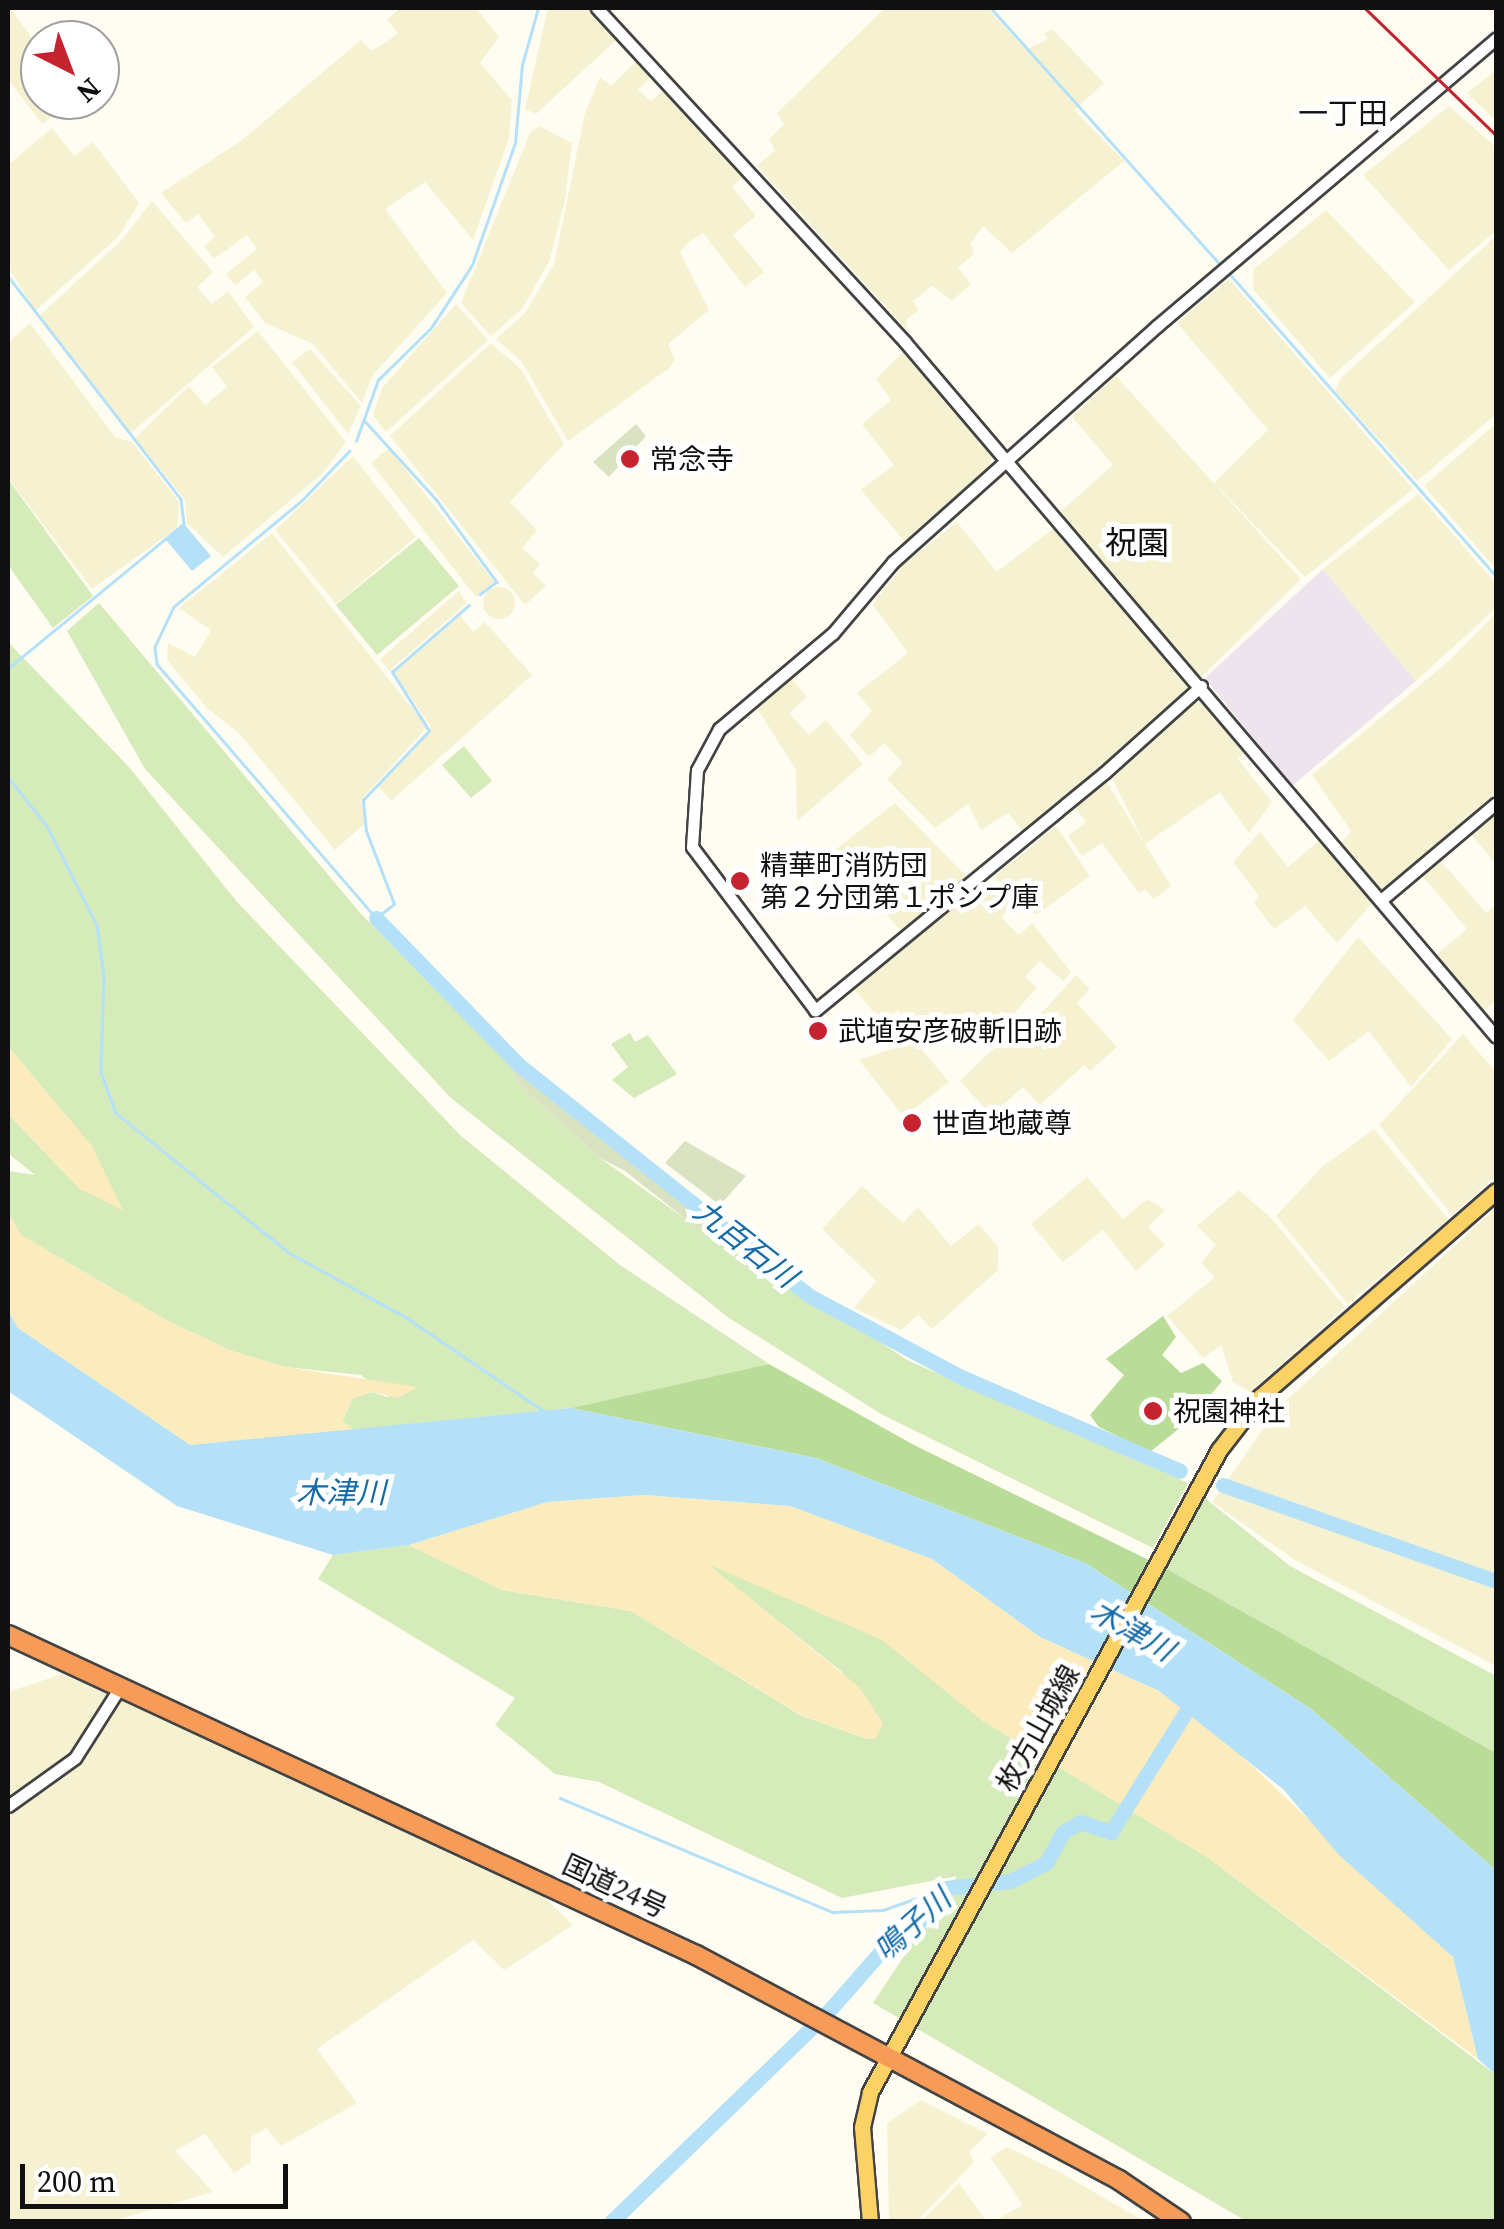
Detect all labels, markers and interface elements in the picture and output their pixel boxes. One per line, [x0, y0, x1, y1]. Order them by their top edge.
north arrow [20, 20, 120, 120]
text: N [68, 70, 109, 112]
district label: 一丁田 [1298, 96, 1388, 132]
place label: 常念寺 [650, 442, 734, 476]
marker: 常念寺 [619, 448, 641, 470]
district label: 祝園 [1105, 524, 1169, 562]
place label: 精華町消防団 第２分団第１ポンプ庫 [760, 848, 1040, 914]
marker: 精華町消防団 第２分団第１ポンプ庫 [729, 870, 751, 892]
place label: 武埴安彦破斬旧跡 [838, 1014, 1062, 1048]
marker: 武埴安彦破斬旧跡 [807, 1020, 829, 1042]
place label: 世直地蔵尊 [932, 1106, 1072, 1140]
marker: 世直地蔵尊 [901, 1112, 923, 1134]
water label: 九百石川 [687, 1193, 803, 1295]
place label: 祝園神社 [1173, 1394, 1285, 1428]
marker: 祝園神社 [1142, 1400, 1164, 1422]
water label: 木津川 [296, 1475, 386, 1511]
water label: 木津川 [1084, 1593, 1180, 1669]
street label: 枚方山城線 [989, 1659, 1087, 1797]
street label: 国道24号 [557, 1847, 673, 1925]
water label: 鳴子川 [868, 1882, 958, 1968]
scale bar [25, 2144, 292, 2206]
text: 200 m [37, 2161, 116, 2202]

